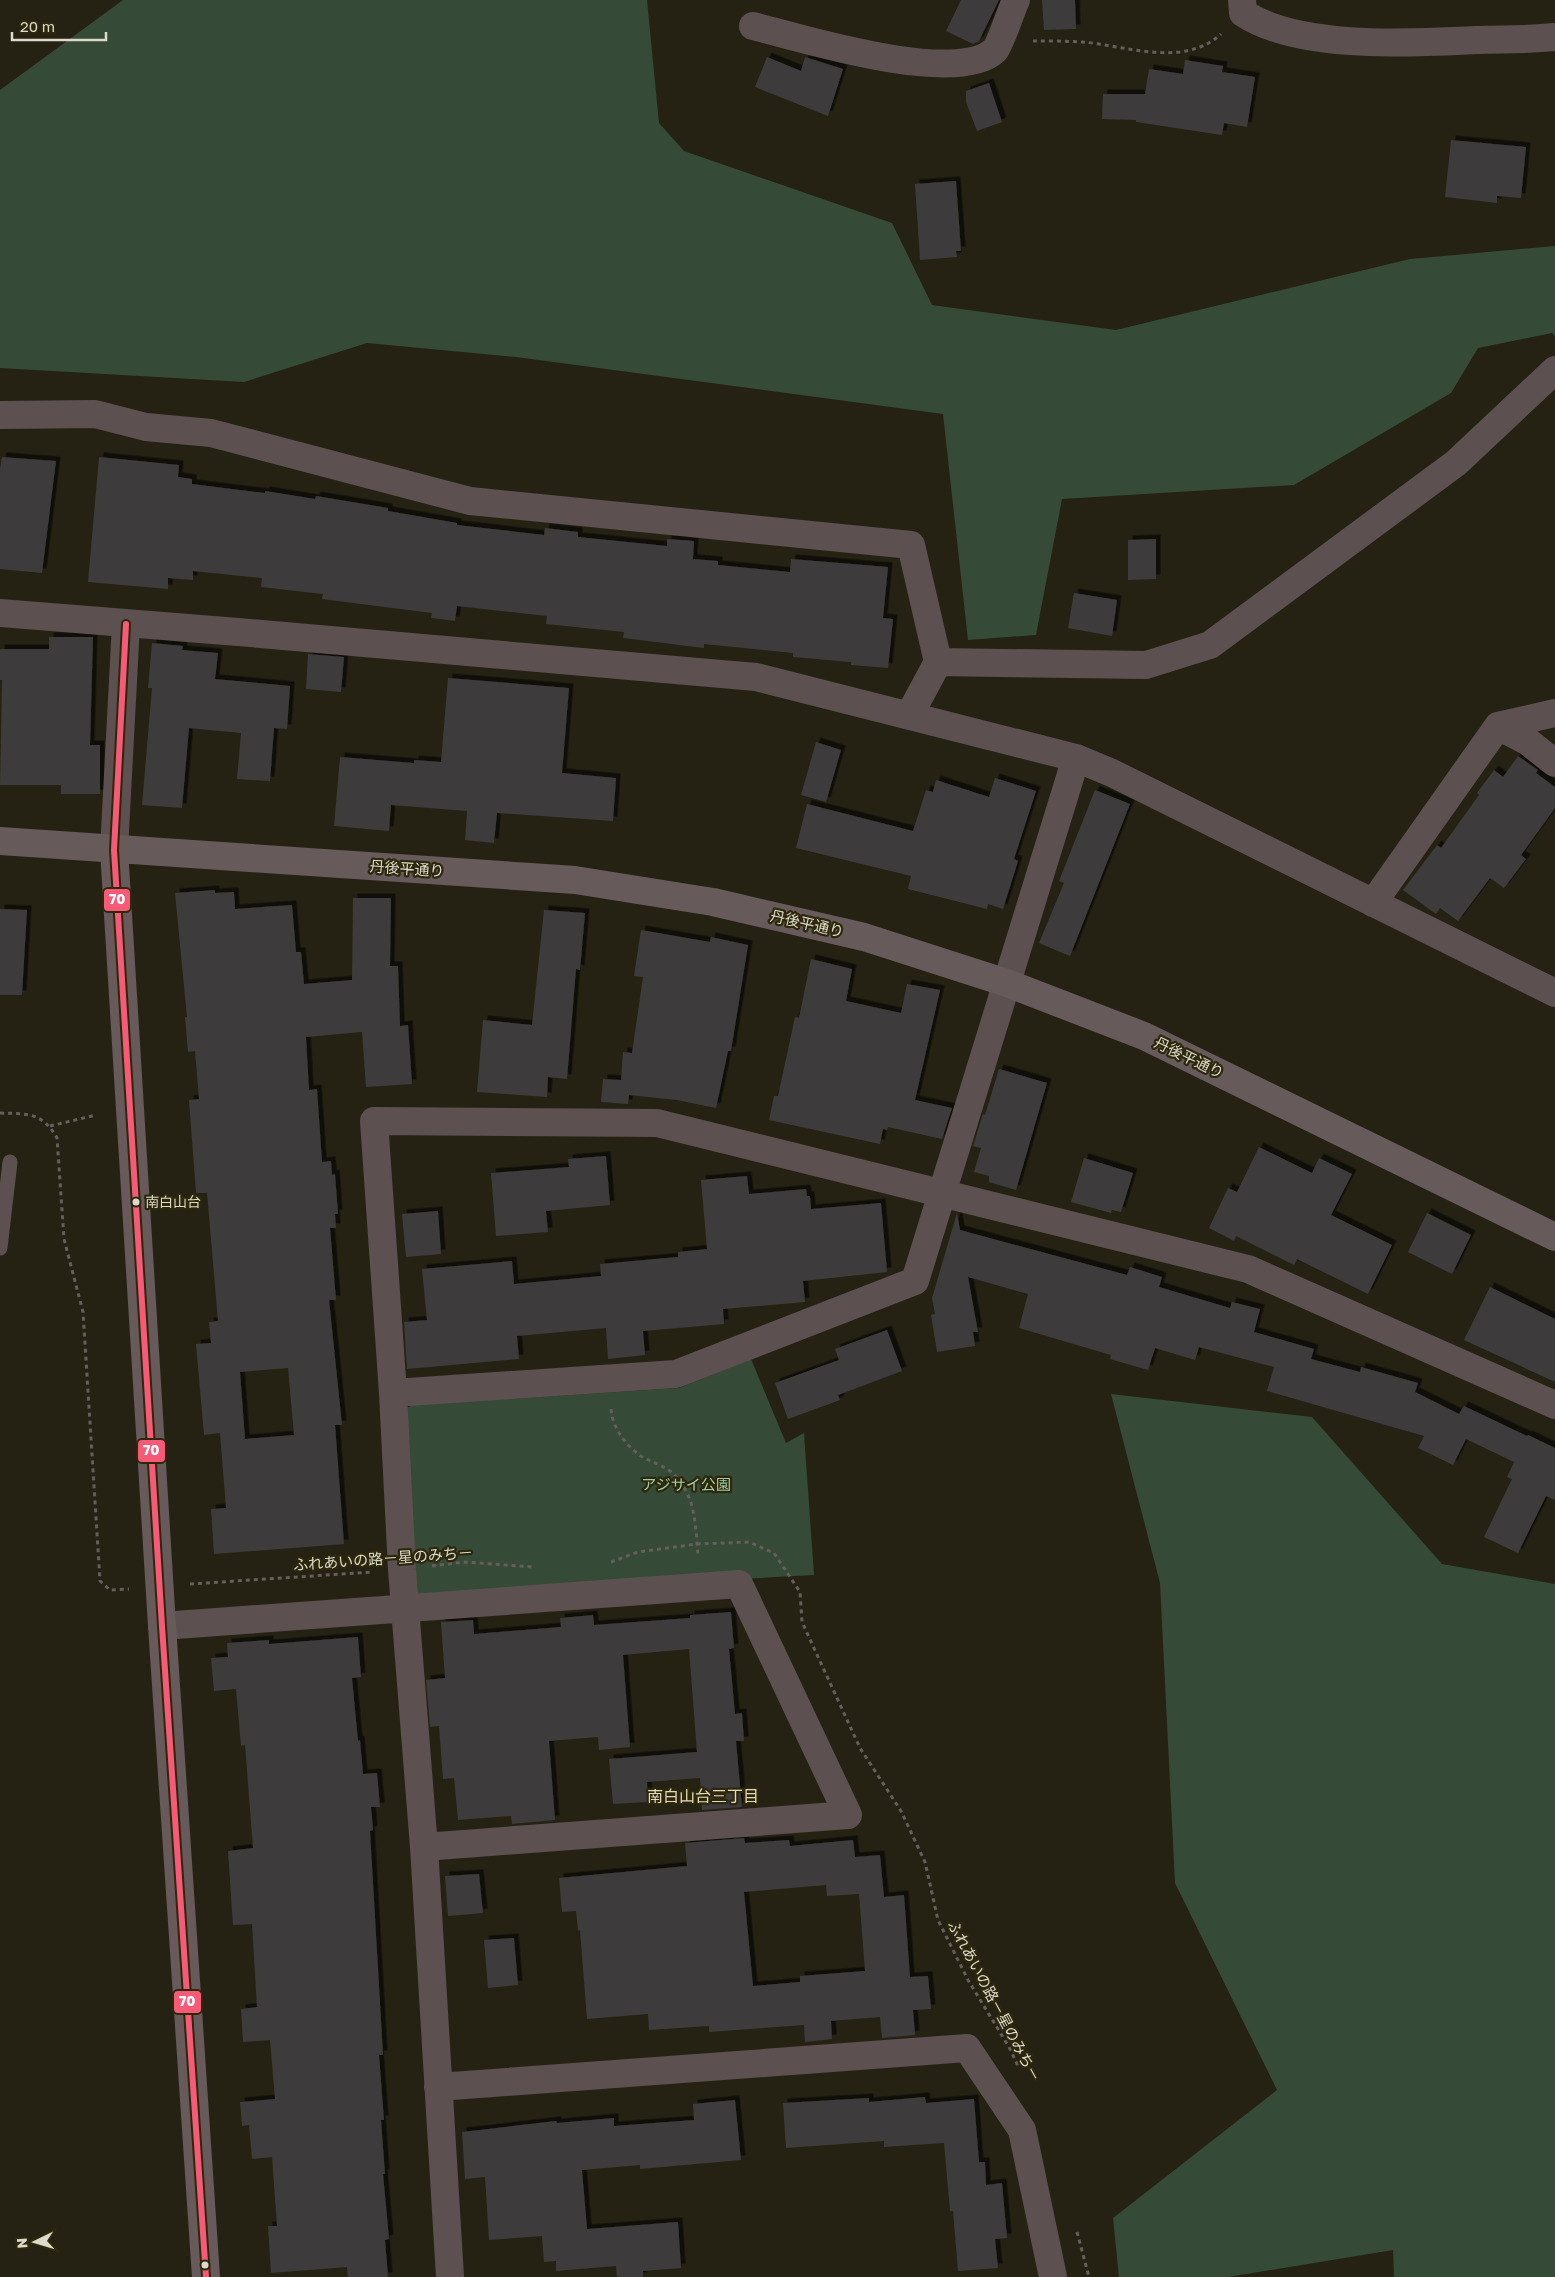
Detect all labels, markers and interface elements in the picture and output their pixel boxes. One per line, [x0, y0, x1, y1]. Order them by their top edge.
scale bar [12, 10, 106, 42]
text: 20 m [20, 17, 55, 35]
street label: 丹後平通り [369, 856, 445, 880]
line badge: 70 [103, 888, 131, 912]
text: 70 [109, 890, 125, 907]
street label: 丹後平通り [769, 906, 846, 940]
street label: 丹後平通り [1152, 1033, 1227, 1082]
place label: 南白山台 [145, 1193, 201, 1210]
marker: 南白山台 [131, 1197, 141, 1207]
line badge: 70 [137, 1439, 166, 1463]
text: 70 [143, 1441, 159, 1458]
park label: アジサイ公園 [641, 1475, 731, 1493]
street label: ふれあいの路－星のみち－ [293, 1543, 473, 1573]
district label: 南白山台三丁目 [647, 1786, 759, 1806]
street label: ふれあいの路－星のみち－ [945, 1917, 1045, 2084]
line badge: 70 [173, 1990, 202, 2014]
text: 70 [179, 1992, 195, 2009]
north arrow [10, 2217, 60, 2267]
text: N [13, 2237, 30, 2249]
unlabelled marker [200, 2260, 210, 2270]

